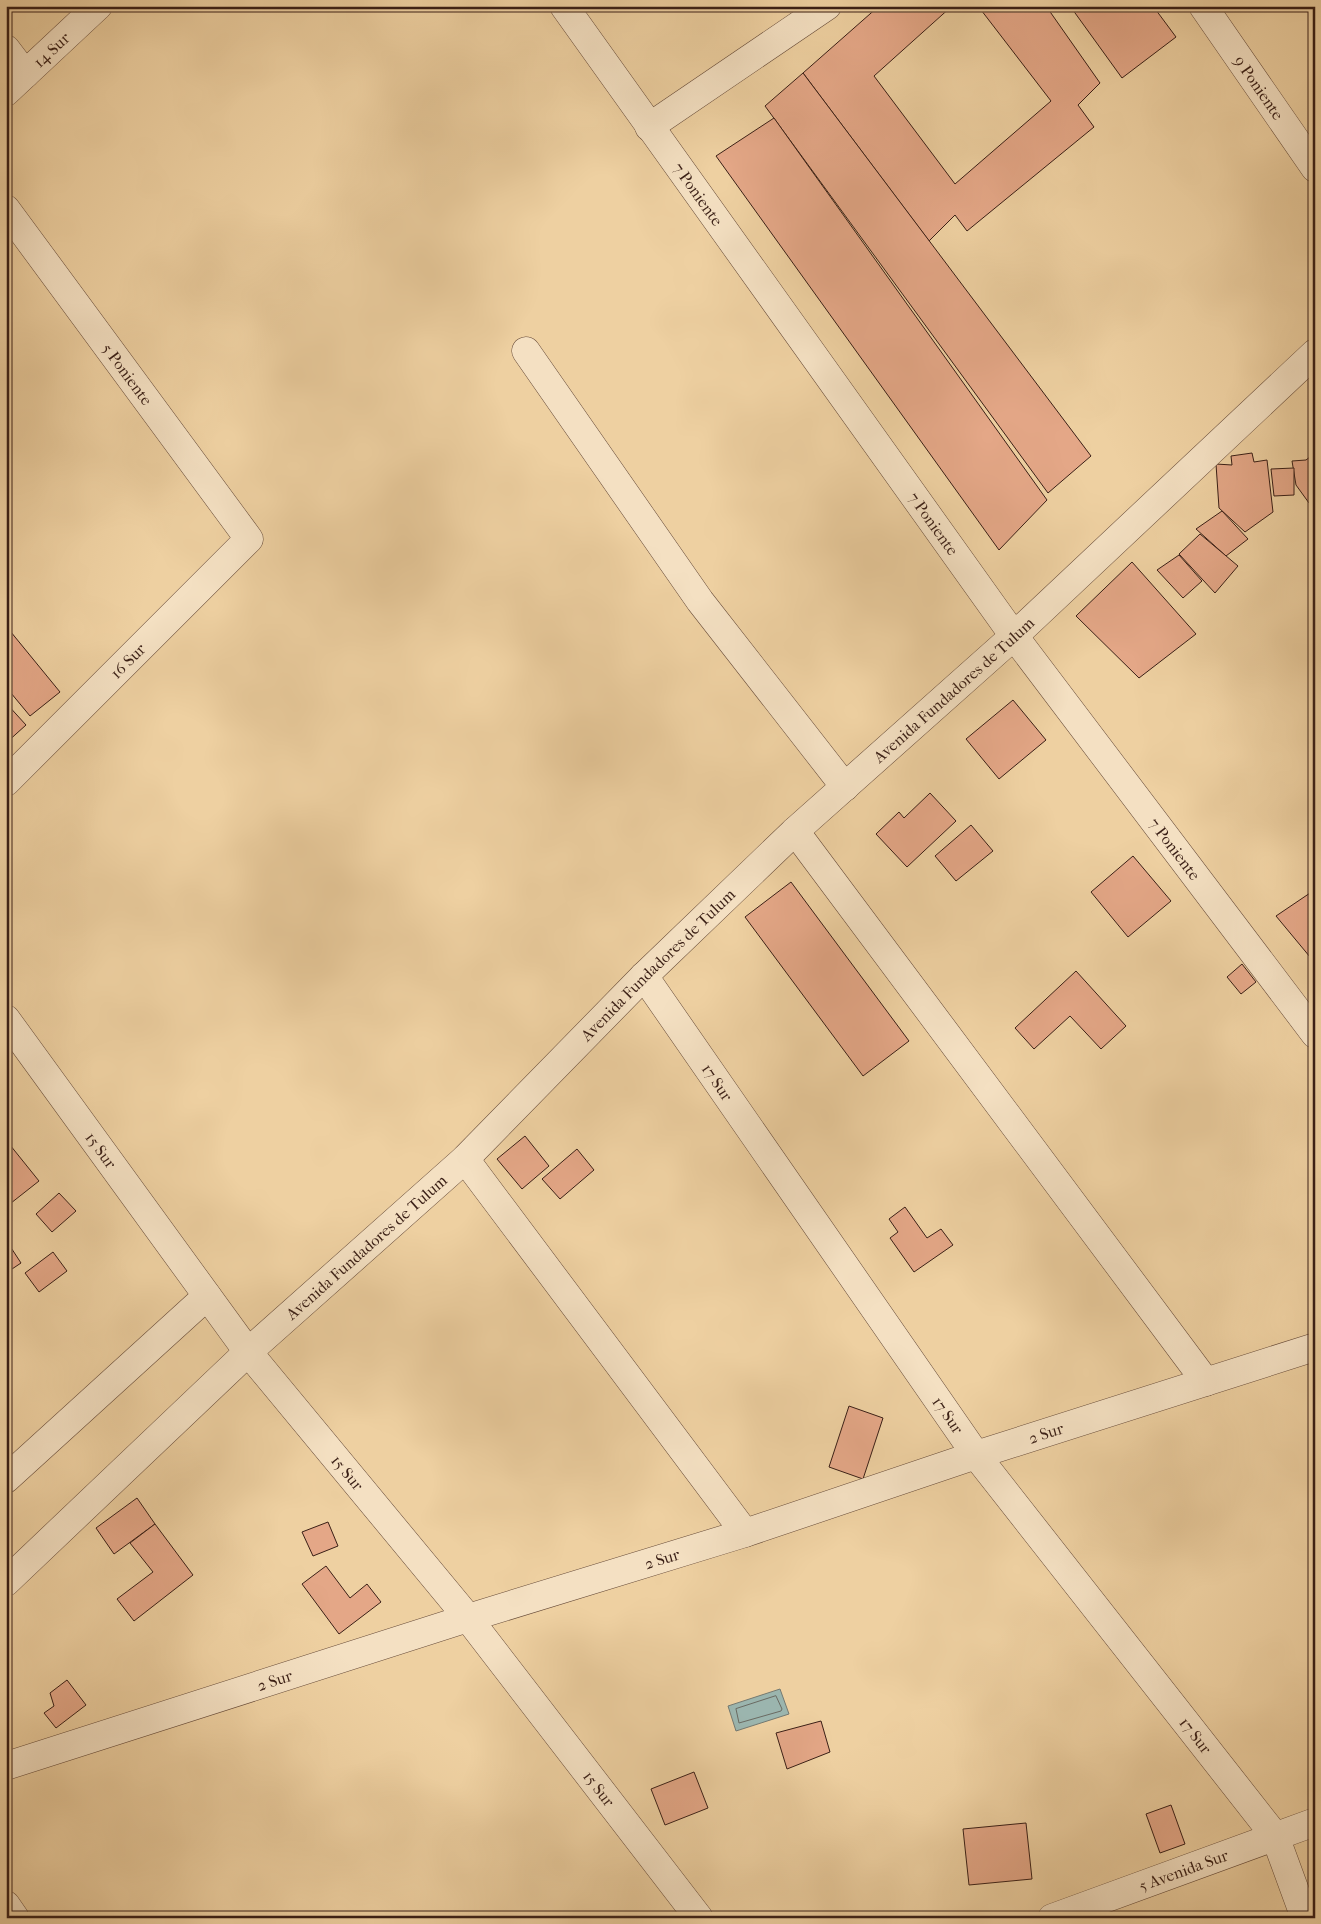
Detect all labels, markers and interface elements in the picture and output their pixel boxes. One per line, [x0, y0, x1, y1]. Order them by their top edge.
street label: 14 Sur [29, 28, 74, 71]
street label: 9 Poniente [1231, 52, 1288, 123]
street label: 7 Poniente [669, 159, 727, 229]
street label: 5 Poniente [98, 339, 157, 409]
street label: 7 Poniente [905, 488, 963, 559]
street label: Avenida Fundadores de Tulum [868, 612, 1038, 767]
street label: 16 Sur [107, 639, 150, 682]
street label: 7 Poniente [1145, 814, 1205, 884]
street label: Avenida Fundadores de Tulum [576, 884, 739, 1045]
street label: 17 Sur [698, 1060, 737, 1104]
street label: 15 Sur [82, 1128, 121, 1172]
street label: Avenida Fundadores de Tulum [281, 1170, 451, 1324]
street label: 17 Sur [929, 1393, 968, 1437]
street label: 2 Sur [1026, 1418, 1066, 1447]
street label: 15 Sur [328, 1451, 368, 1494]
street label: 2 Sur [642, 1544, 682, 1573]
street label: 2 Sur [255, 1665, 295, 1694]
street label: 17 Sur [1176, 1713, 1216, 1757]
street label: 15 Sur [580, 1767, 619, 1810]
street label: 5 Avenida Sur [1136, 1845, 1231, 1895]

